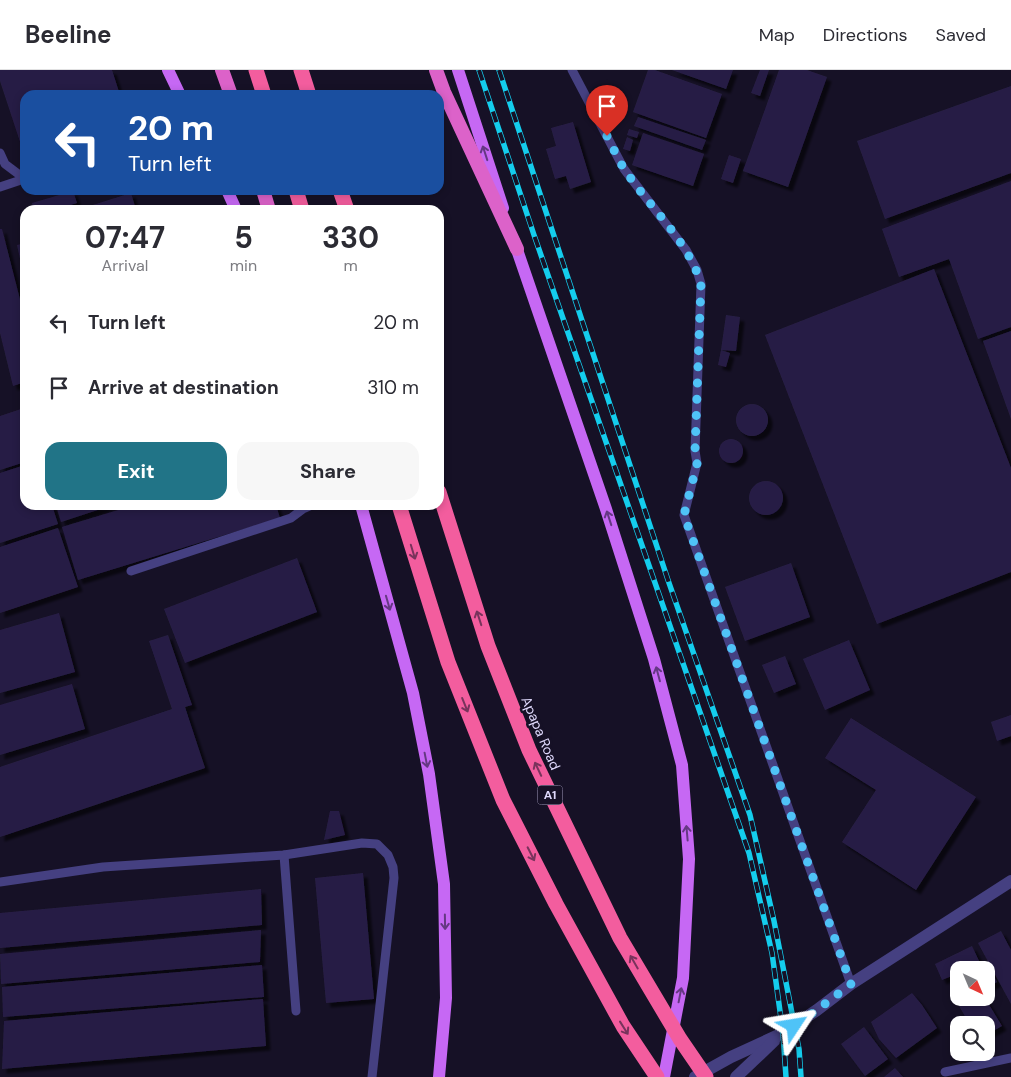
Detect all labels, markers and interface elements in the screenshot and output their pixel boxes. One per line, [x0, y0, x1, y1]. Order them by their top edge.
text: Beeline [25, 19, 111, 50]
text: Map [759, 23, 795, 47]
text: Directions [823, 23, 908, 47]
text: Saved [936, 23, 986, 47]
pin [586, 85, 628, 136]
icon: arrive [593, 92, 621, 120]
text: 20 m [128, 105, 214, 151]
icon: left [45, 110, 110, 175]
one-way arrow [480, 146, 489, 161]
text: Turn left [128, 149, 212, 178]
text: 07:47 [85, 218, 165, 257]
text: 5 [234, 218, 253, 257]
text: 330 [322, 218, 379, 257]
text: Arrival [102, 255, 148, 276]
text: min [230, 255, 257, 276]
text: m [343, 255, 358, 276]
icon: left [45, 309, 73, 337]
text: Turn left [88, 310, 166, 335]
text: 20 m [373, 310, 419, 335]
icon: arrive [45, 374, 73, 402]
text: Arrive at destination [88, 375, 279, 400]
text: 310 m [367, 375, 419, 400]
button: Exit [45, 442, 227, 500]
button: Share [237, 442, 419, 500]
one-way arrow [604, 511, 614, 527]
one-way arrow [409, 543, 419, 559]
one-way arrow [384, 594, 394, 610]
one-way arrow [473, 611, 483, 627]
one-way arrow [652, 666, 662, 682]
street label: Apapa Road [517, 693, 565, 773]
one-way arrow [461, 697, 470, 713]
one-way arrow [422, 752, 432, 768]
one-way arrow [533, 762, 543, 777]
road number: A1 [538, 786, 562, 804]
one-way arrow [682, 825, 692, 841]
one-way arrow [526, 846, 536, 861]
one-way arrow [440, 913, 449, 929]
one-way arrow [628, 955, 638, 969]
north arrow [950, 961, 995, 1006]
map controls [950, 961, 995, 1061]
one-way arrow [675, 987, 685, 1003]
position arrow [767, 999, 819, 1051]
button: search [950, 1016, 995, 1061]
one-way arrow [620, 1020, 630, 1034]

